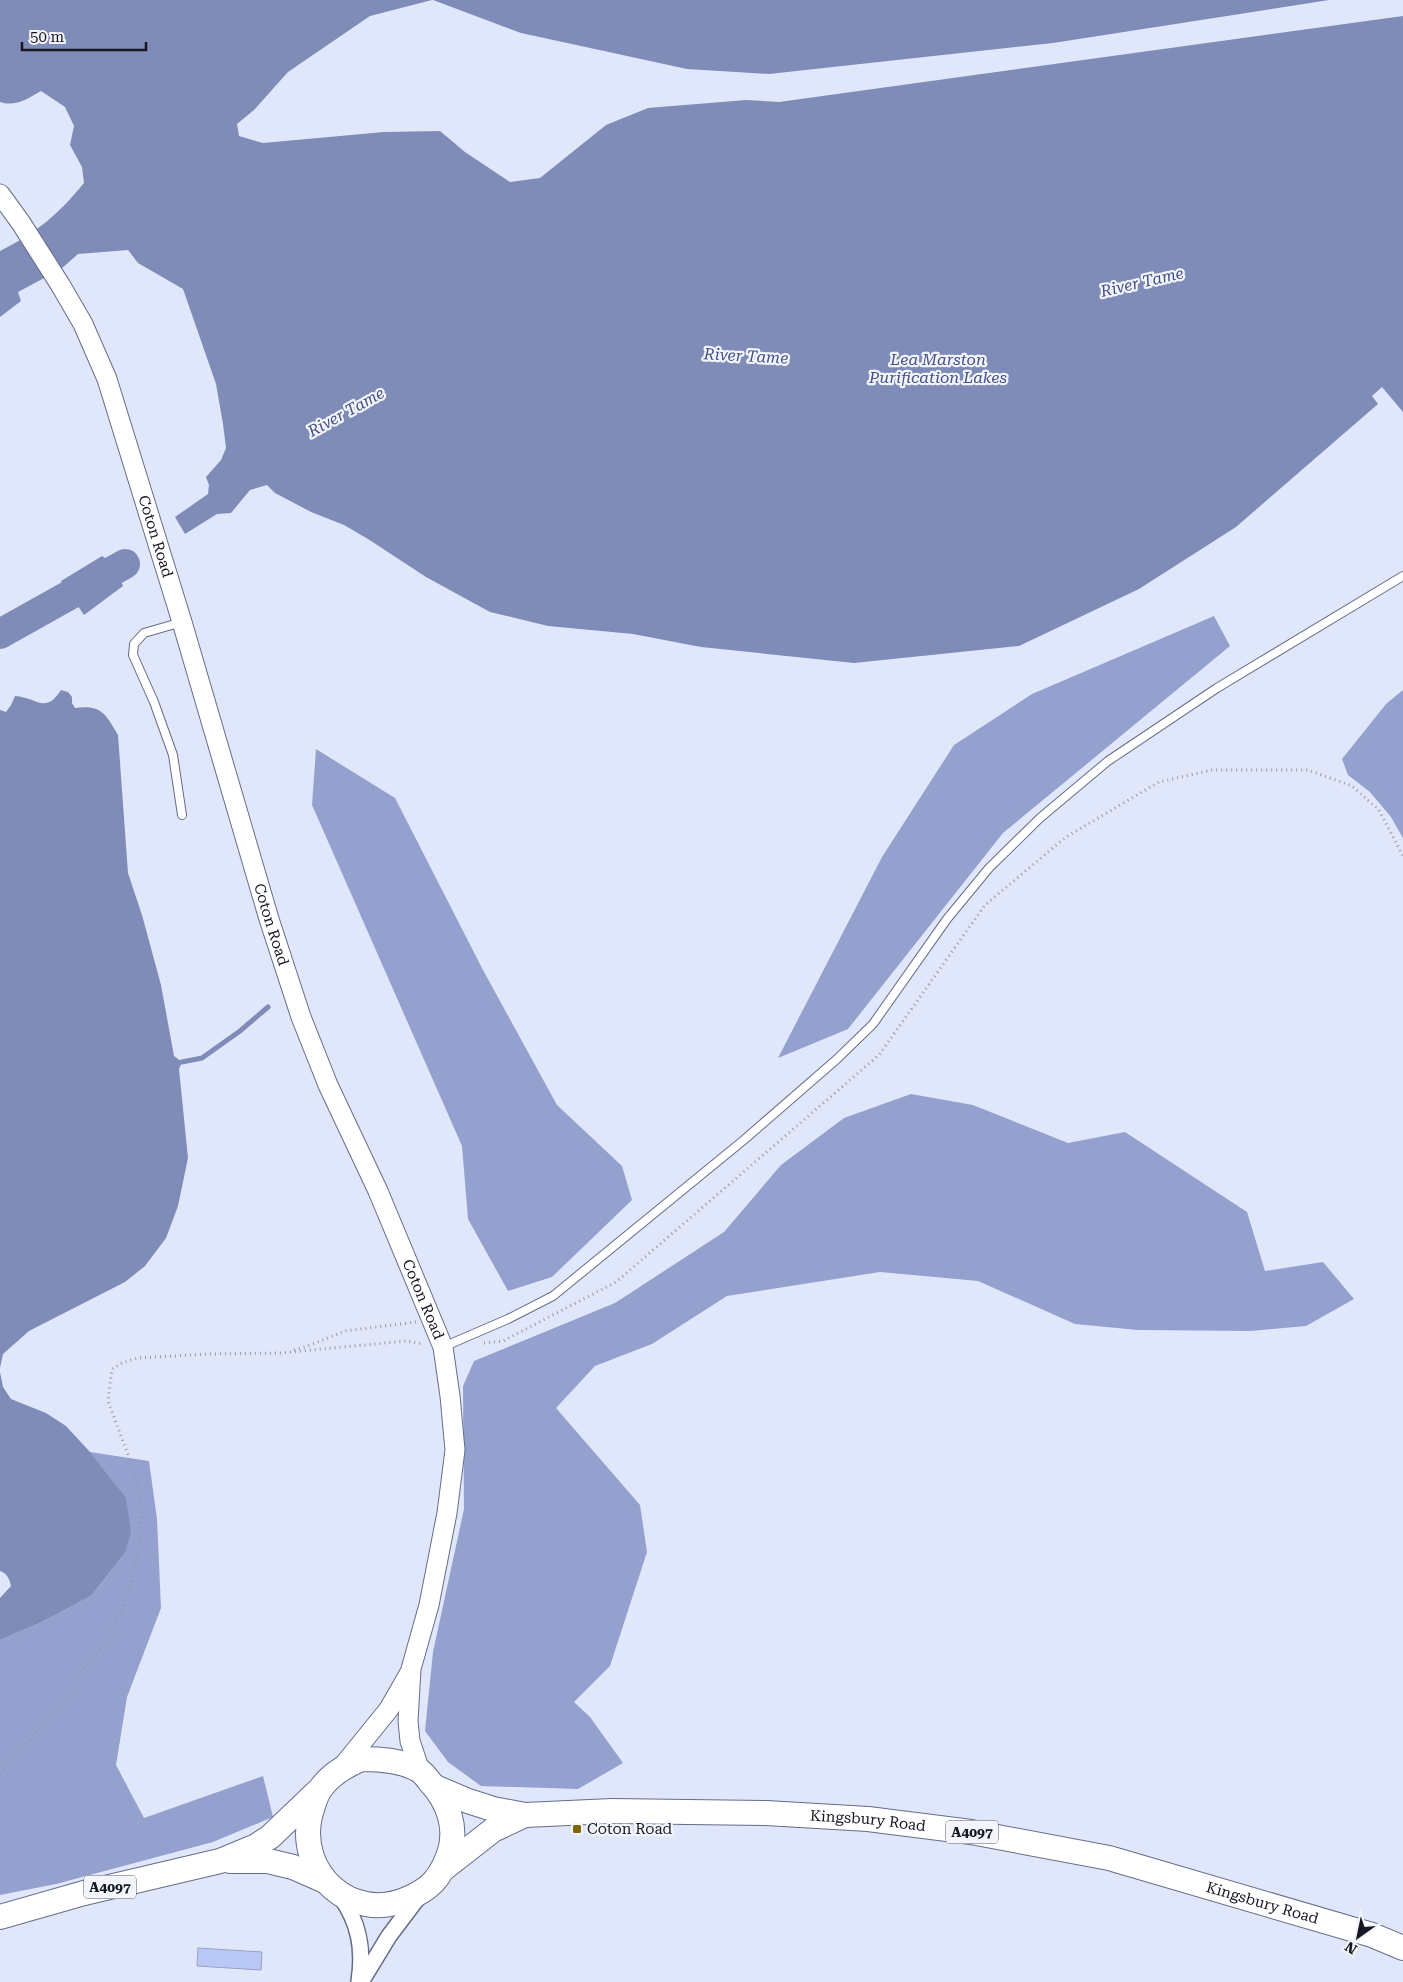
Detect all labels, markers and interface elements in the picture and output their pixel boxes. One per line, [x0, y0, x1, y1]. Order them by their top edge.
scale bar [22, 20, 146, 52]
text: 50 m [30, 28, 65, 46]
water label: River Tame [1098, 263, 1185, 301]
water label: River Tame [702, 344, 789, 368]
water label: Lea Marston Purification Lakes [868, 350, 1007, 387]
water label: River Tame [303, 383, 388, 441]
street label: Coton Road [134, 493, 177, 580]
street label: Coton Road [250, 881, 293, 968]
street label: Coton Road [398, 1257, 448, 1342]
street label: Kingsbury Road [810, 1807, 927, 1835]
place label: Coton Road [587, 1820, 672, 1838]
road number: A4097 [946, 1820, 998, 1844]
marker: Coton Road [571, 1823, 583, 1835]
road number: A4097 [84, 1875, 136, 1898]
street label: Kingsbury Road [1204, 1878, 1321, 1928]
north arrow [1333, 1912, 1383, 1962]
text: N [1342, 1938, 1360, 1958]

